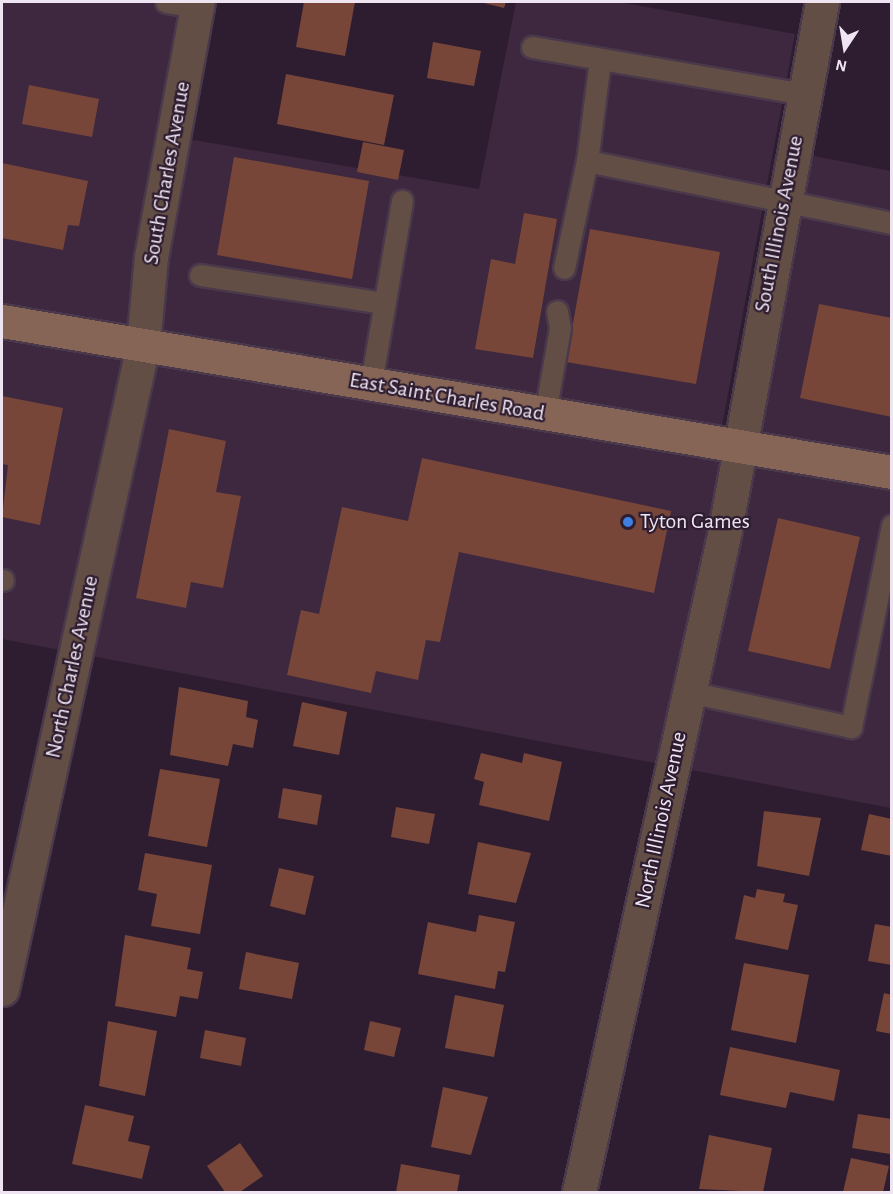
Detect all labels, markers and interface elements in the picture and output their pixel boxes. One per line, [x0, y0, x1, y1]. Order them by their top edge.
north arrow [815, 18, 875, 78]
text: N [834, 57, 848, 75]
street label: South Charles Avenue [138, 79, 196, 267]
street label: South Illinois Avenue [749, 133, 809, 315]
street label: East Saint Charles Road [347, 367, 547, 427]
place label: Tyton Games [640, 509, 750, 535]
marker: Tyton Games [621, 515, 635, 529]
street label: North Charles Avenue [40, 573, 104, 761]
street label: North Illinois Avenue [629, 729, 693, 911]

